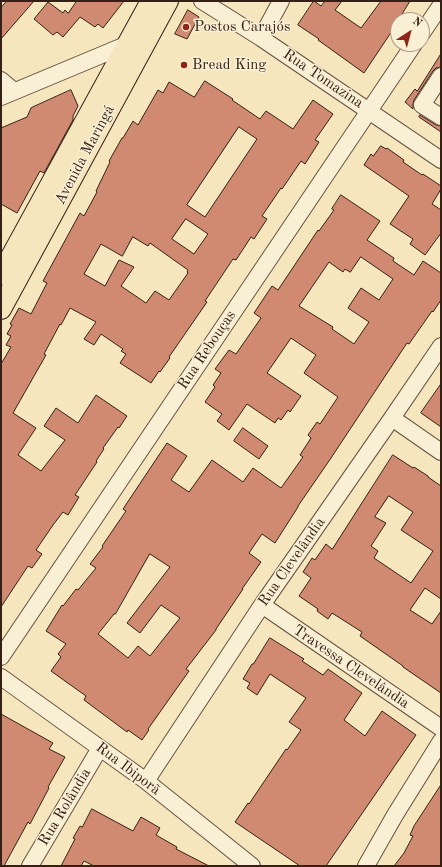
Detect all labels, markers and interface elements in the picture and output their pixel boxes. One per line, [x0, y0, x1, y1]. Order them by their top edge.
north arrow [390, 12, 430, 52]
text: N [410, 16, 423, 30]
place label: Postos Carajós [194, 18, 291, 36]
marker: Postos Carajós [181, 22, 191, 32]
street label: Rua Tomazina [279, 46, 367, 112]
place label: Bread King [192, 56, 266, 74]
marker: Bread King [179, 60, 189, 70]
street label: Avenida Maringá [51, 102, 119, 208]
street label: Rua Rebouças [174, 307, 240, 393]
street label: Rua Clevelândia [255, 514, 329, 610]
street label: Travessa Clevelândia [289, 621, 413, 713]
street label: Rua Ibiporã [92, 739, 164, 799]
street label: Rua Rolândia [35, 765, 95, 849]

